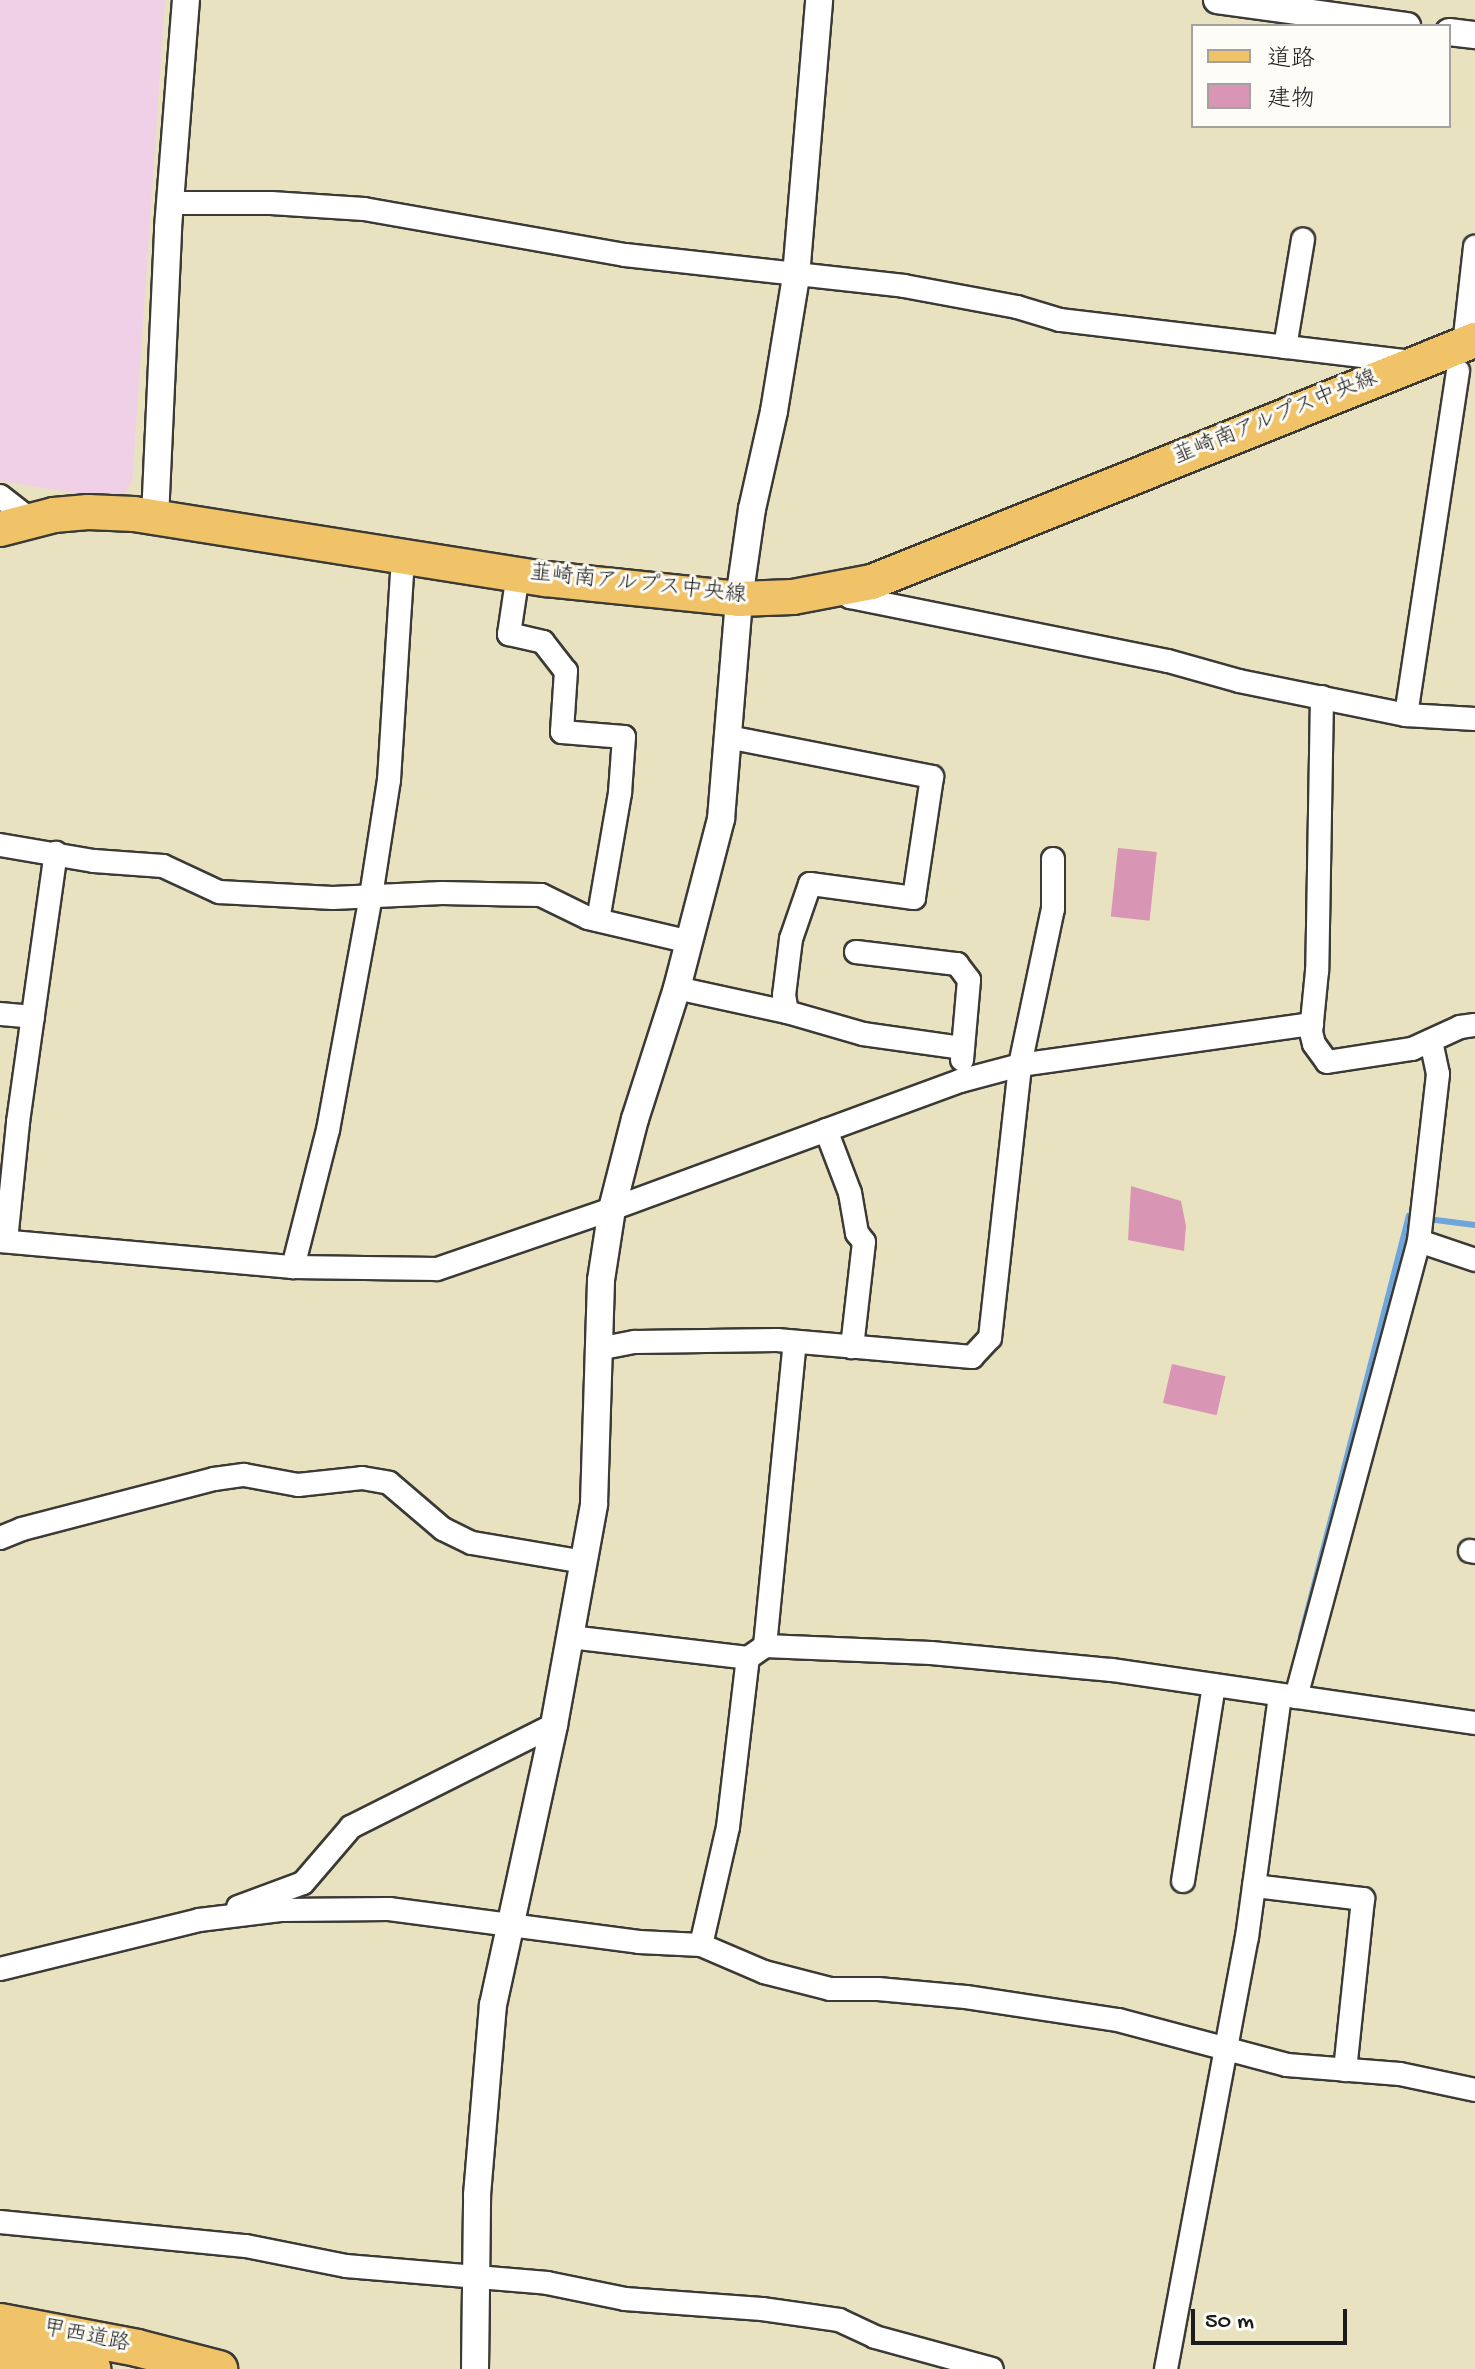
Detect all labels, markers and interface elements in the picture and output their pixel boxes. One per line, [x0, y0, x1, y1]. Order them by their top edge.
legend [1191, 24, 1451, 128]
text: 道路 [1267, 46, 1315, 75]
text: 建物 [1267, 86, 1315, 115]
street label: 韮崎南アルプス中央線 [1169, 366, 1383, 472]
street label: 韮崎南アルプス中央線 [527, 561, 749, 611]
scale bar [1195, 2293, 1351, 2343]
text: 50 m [1205, 2308, 1254, 2337]
street label: 甲西道路 [40, 2317, 132, 2359]

